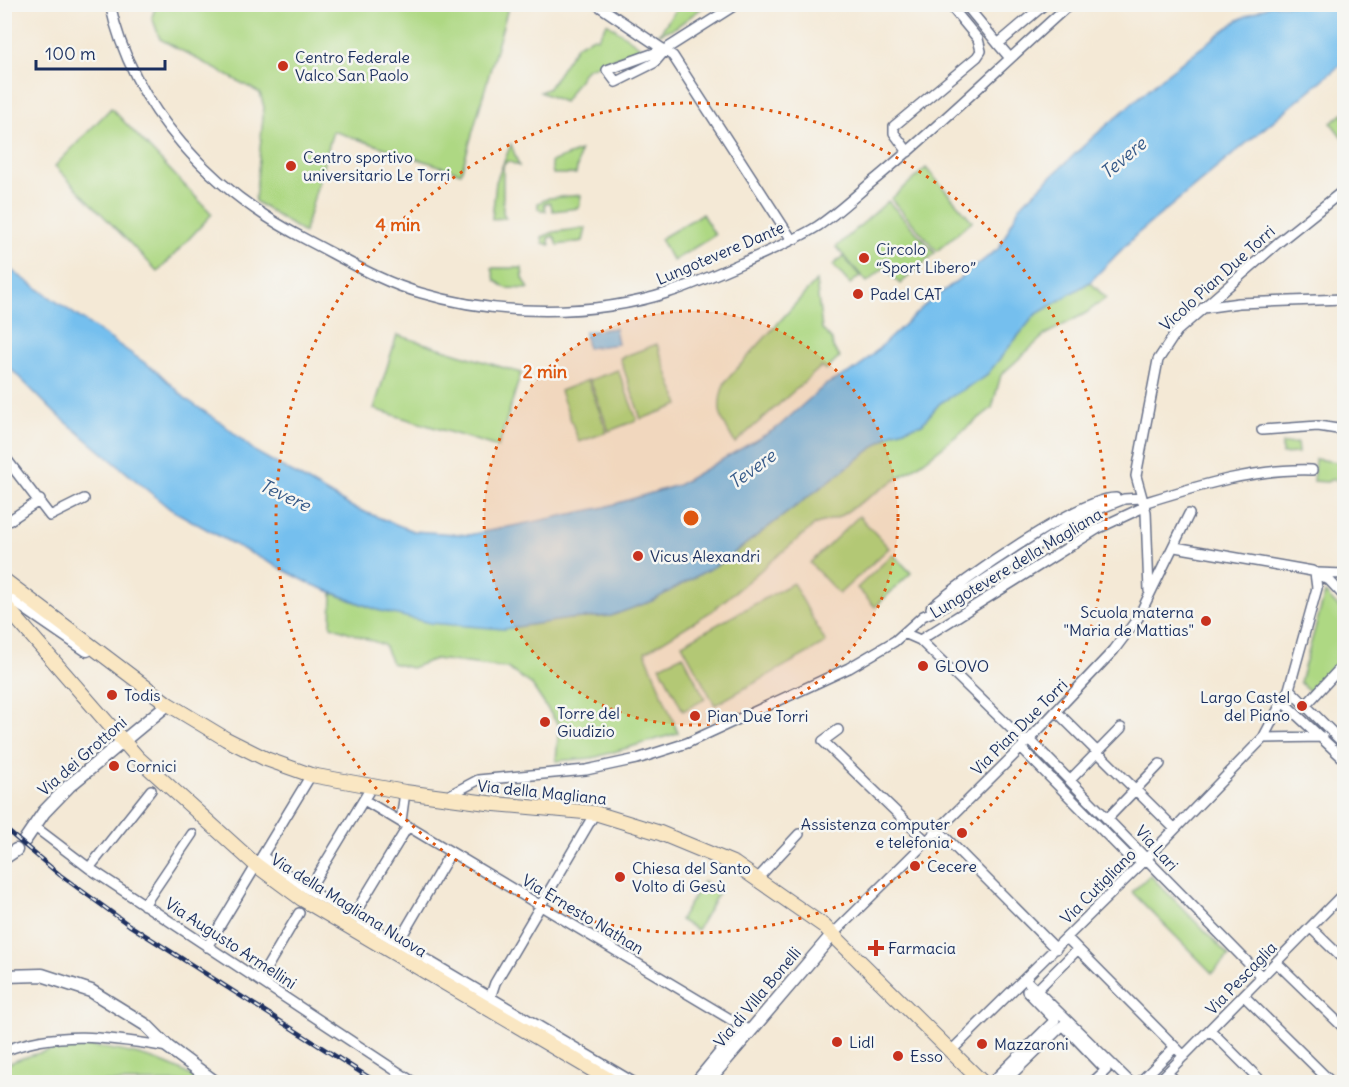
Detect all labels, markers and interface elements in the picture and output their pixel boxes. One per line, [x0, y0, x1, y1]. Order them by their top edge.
scale bar [36, 33, 165, 71]
text: 100 m [45, 42, 96, 65]
place label: Centro Federale Valco San Paolo [295, 47, 410, 85]
marker: Centro Federale Valco San Paolo [276, 59, 290, 73]
water label: Tevere [1095, 131, 1152, 184]
place label: Centro sportivo universitario Le Torri [303, 147, 450, 185]
marker: Centro sportivo universitario Le Torri [284, 159, 298, 173]
text: 4 min [376, 213, 421, 236]
street label: Lungotevere Dante [653, 217, 787, 289]
street label: Vicolo Pian Due Torri [1155, 221, 1279, 335]
place label: Circolo “Sport Libero” [876, 239, 976, 277]
marker: Circolo “Sport Libero” [857, 251, 871, 265]
place label: Padel CAT [870, 284, 942, 304]
marker: Padel CAT [851, 287, 865, 301]
text: 2 min [523, 360, 568, 383]
water label: Tevere [724, 443, 781, 494]
water label: Tevere [256, 473, 315, 517]
street label: Lungotevere della Magliana [926, 504, 1106, 622]
centre of rings [681, 508, 701, 528]
place label: Vicus Alexandri [650, 546, 760, 566]
marker: Vicus Alexandri [631, 549, 645, 563]
place label: Scuola materna "Maria de Mattias" [1063, 602, 1194, 640]
marker: Scuola materna "Maria de Mattias" [1199, 614, 1213, 628]
place label: GLOVO [935, 656, 989, 676]
marker: GLOVO [916, 659, 930, 673]
street label: Via Pian Due Torri [967, 675, 1071, 779]
place label: Todis [124, 685, 161, 705]
place label: Largo Castel del Piano [1200, 687, 1290, 725]
marker: Todis [105, 688, 119, 702]
marker: Largo Castel del Piano [1295, 699, 1309, 713]
place label: Torre del Giudizio [557, 703, 620, 741]
place label: Pian Due Torri [707, 706, 808, 726]
marker: Pian Due Torri [688, 709, 702, 723]
street label: Via dei Grottoni [33, 712, 131, 800]
marker: Torre del Giudizio [538, 715, 552, 729]
place label: Cornici [126, 756, 176, 776]
marker: Cornici [107, 759, 121, 773]
street label: Via della Magliana [476, 775, 608, 809]
place label: Assistenza computer e telefonia [801, 814, 950, 852]
street label: Via Lari [1131, 821, 1183, 875]
marker: Assistenza computer e telefonia [955, 826, 969, 840]
street label: Via Cutigliano [1056, 844, 1140, 928]
street label: Via della Magliana Nuova [267, 849, 431, 961]
place label: Cecere [927, 856, 977, 876]
place label: Chiesa del Santo Volto di Gesù [632, 858, 751, 896]
marker: Cecere [908, 859, 922, 873]
street label: Via Ernesto Nathan [518, 870, 648, 958]
marker: Chiesa del Santo Volto di Gesù [613, 870, 627, 884]
street label: Via Augusto Armellini [161, 893, 301, 993]
street label: Via Pescaglia [1201, 937, 1281, 1019]
place label: Farmacia [888, 938, 956, 958]
marker: Farmacia [869, 941, 883, 955]
street label: Via di Villa Bonelli [709, 943, 805, 1051]
place label: Lidl [849, 1032, 874, 1052]
place label: Mazzaroni [994, 1034, 1069, 1054]
marker: Lidl [830, 1035, 844, 1049]
marker: Mazzaroni [975, 1037, 989, 1051]
place label: Esso [910, 1046, 943, 1066]
marker: Esso [891, 1049, 905, 1063]

